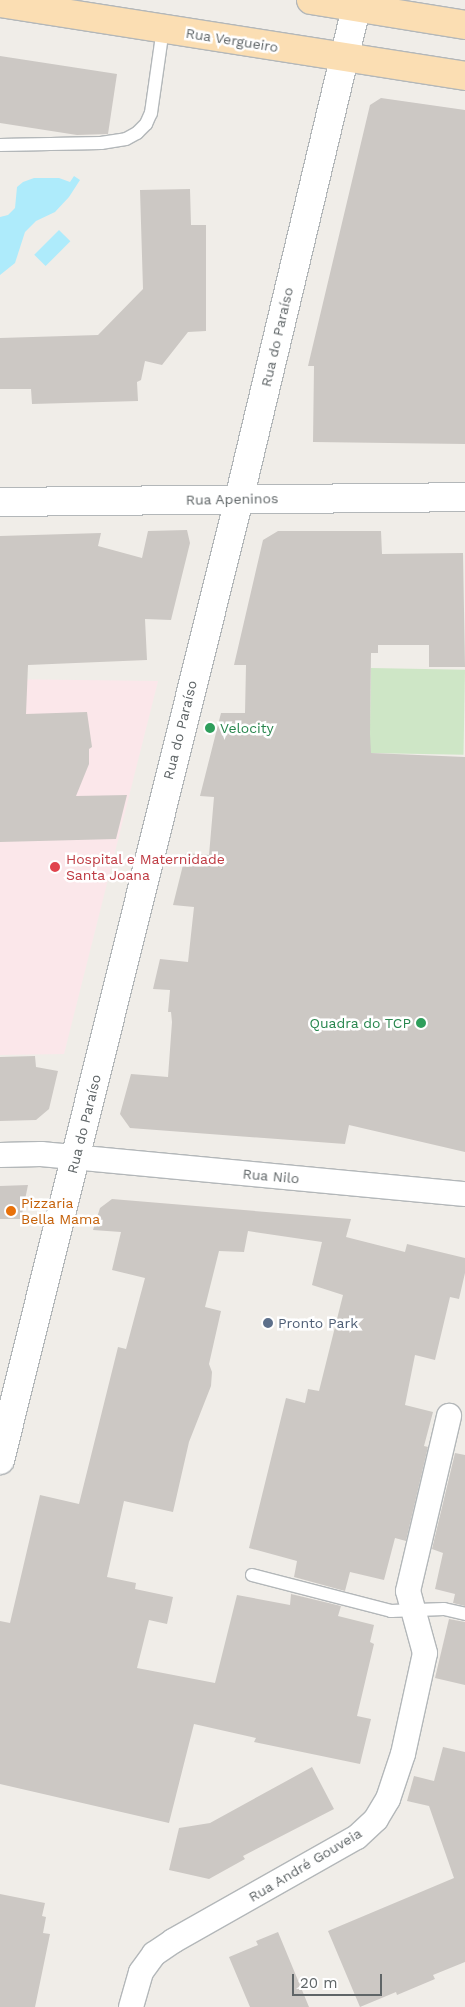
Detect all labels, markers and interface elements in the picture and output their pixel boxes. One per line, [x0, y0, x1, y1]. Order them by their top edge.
street label: Rua Vergueiro [184, 24, 280, 56]
street label: Rua do Paraíso [257, 285, 297, 389]
street label: Rua Apeninos [185, 490, 279, 508]
street label: Rua do Paraíso [160, 679, 200, 781]
place label: Velocity [220, 720, 274, 736]
marker: Velocity [204, 722, 216, 734]
place label: Hospital e Maternidade Santa Joana [66, 851, 225, 884]
marker: Hospital e Maternidade Santa Joana [48, 860, 62, 874]
place label: Quadra do TCP [309, 1015, 411, 1031]
marker: Quadra do TCP [415, 1017, 427, 1029]
street label: Rua do Paraíso [64, 1073, 104, 1175]
street label: Rua Nilo [242, 1165, 300, 1187]
place label: Pizzaria Bella Mama [21, 1195, 101, 1228]
marker: Pizzaria Bella Mama [5, 1205, 17, 1217]
place label: Pronto Park [278, 1315, 358, 1331]
marker: Pronto Park [262, 1317, 274, 1329]
street label: Rua André Gouveia [245, 1824, 365, 1906]
scale bar [295, 1964, 385, 1996]
text: 20 m [300, 1974, 338, 1992]

